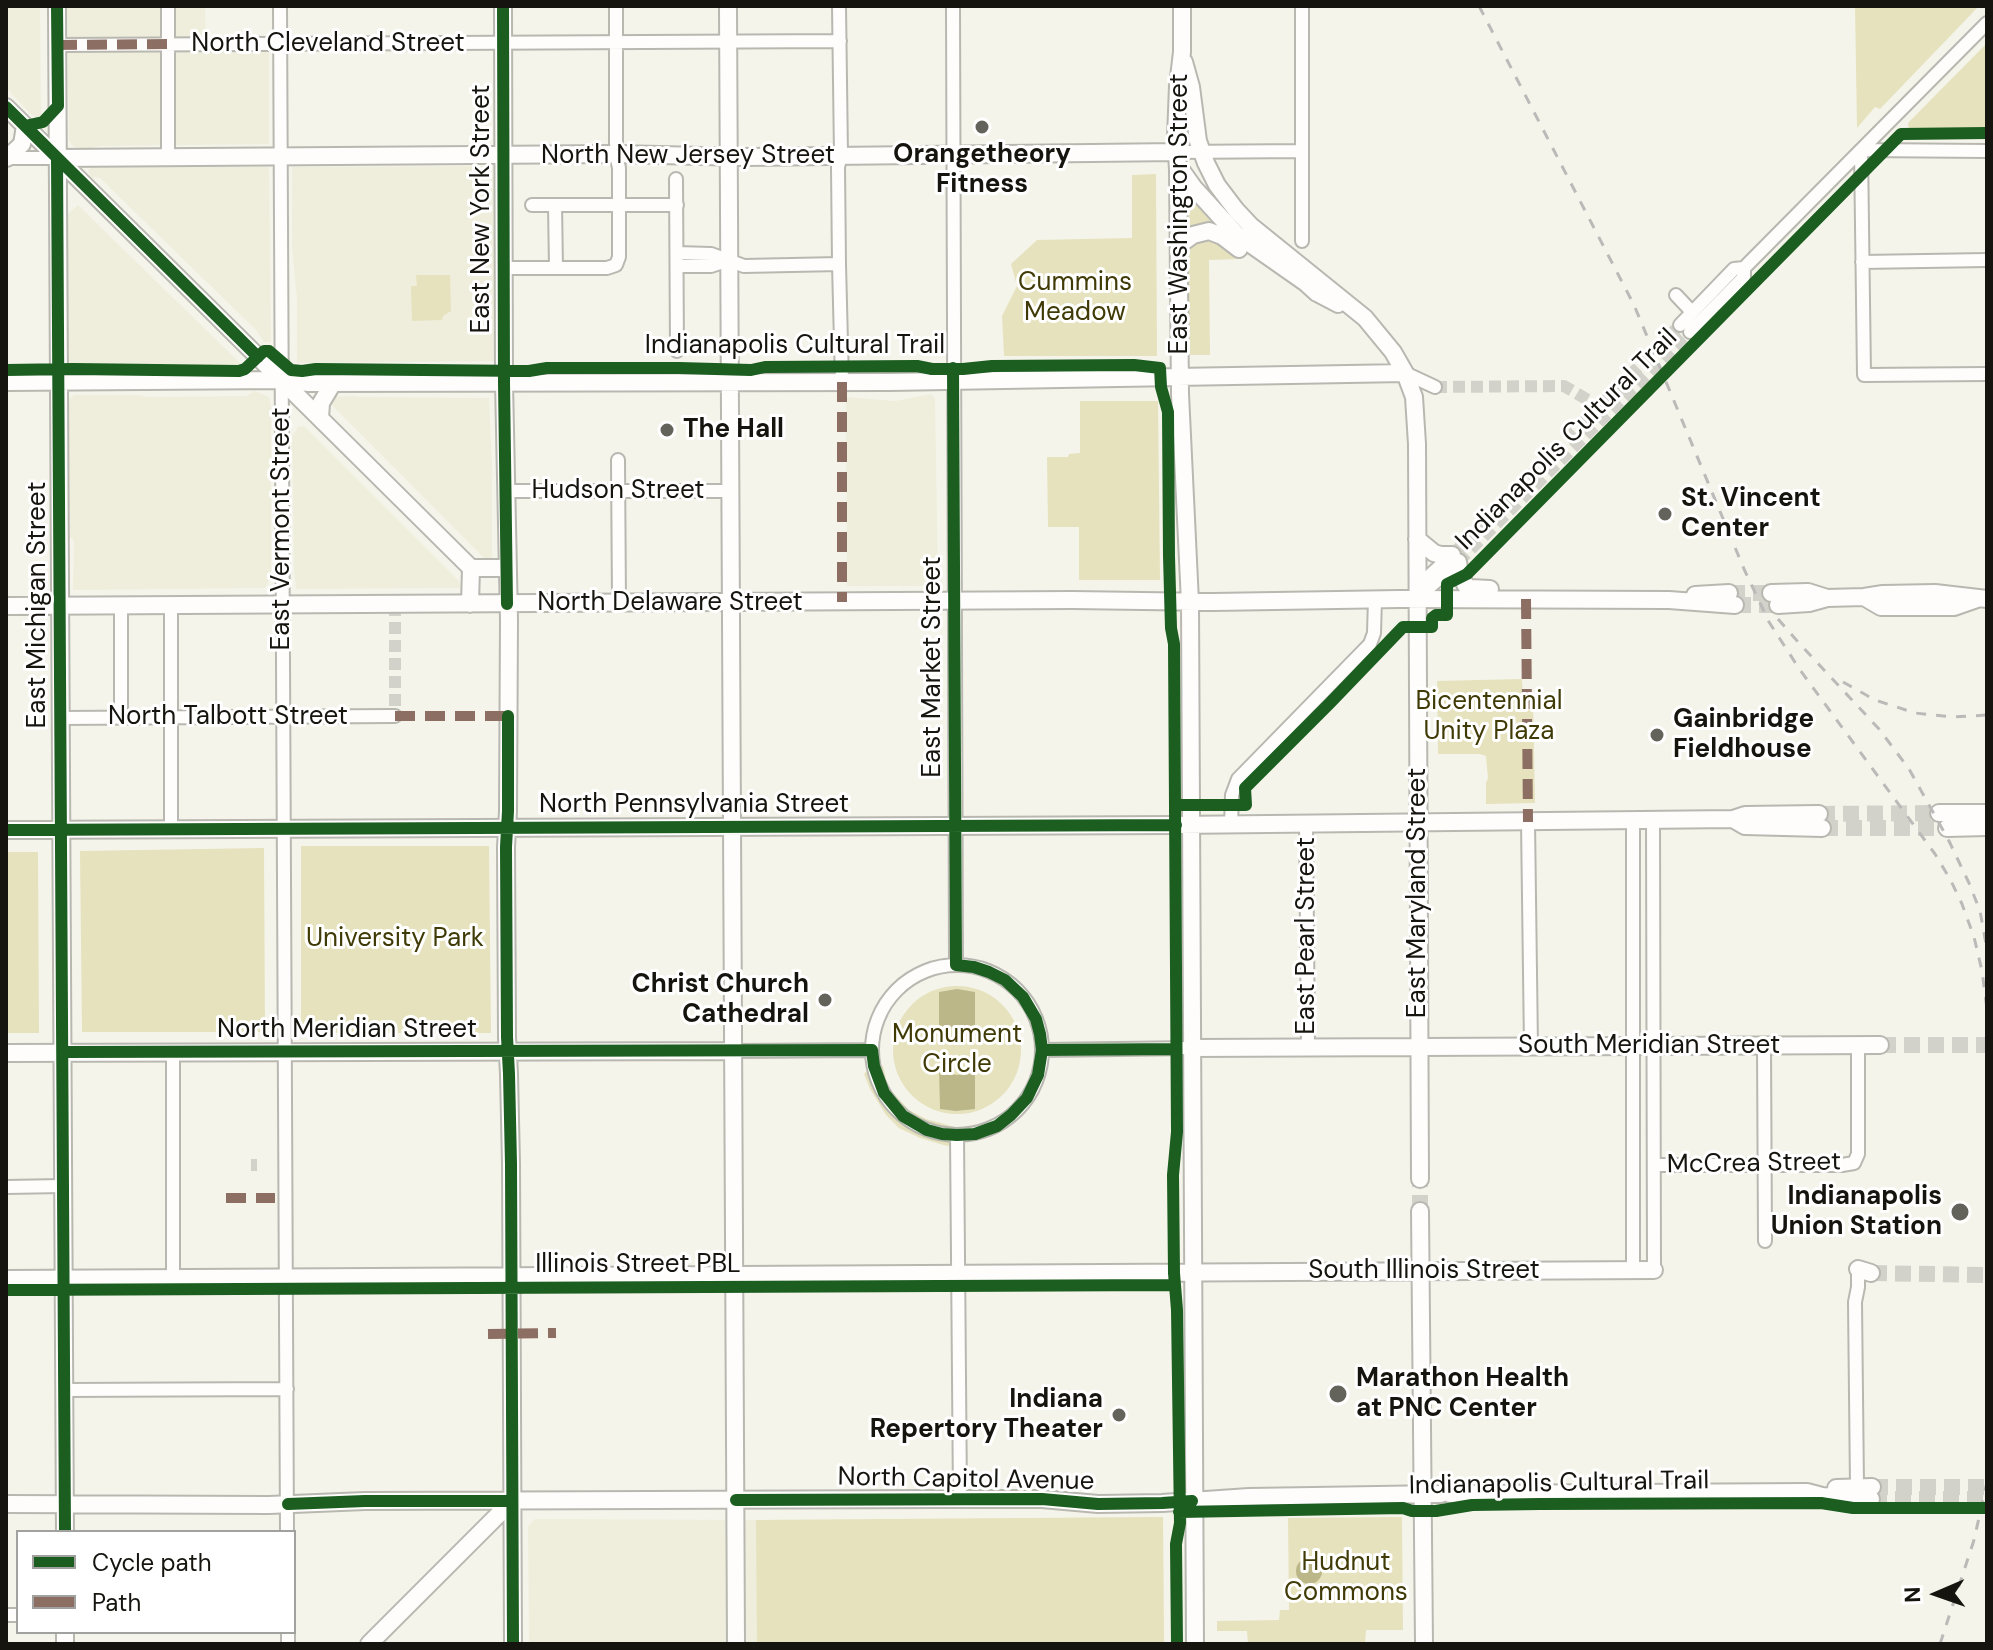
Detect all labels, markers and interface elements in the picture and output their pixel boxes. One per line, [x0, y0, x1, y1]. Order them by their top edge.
street label: North Cleveland Street [191, 28, 465, 60]
street label: East Washington Street [1164, 74, 1196, 354]
street label: East New York Street [466, 85, 498, 333]
marker: Orangetheory Fitness [973, 118, 991, 136]
place label: Orangetheory Fitness [893, 139, 1071, 200]
street label: North New Jersey Street [541, 140, 835, 172]
park label: Cummins Meadow [1018, 267, 1132, 328]
street label: Indianapolis Cultural Trail [1450, 323, 1684, 557]
street label: Indianapolis Cultural Trail [645, 330, 945, 362]
street label: East Vermont Street [266, 408, 298, 650]
place label: The Hall [683, 414, 784, 446]
marker: The Hall [658, 421, 676, 439]
street label: Hudson Street [532, 475, 704, 507]
street label: East Michigan Street [22, 482, 54, 728]
place label: St. Vincent Center [1681, 483, 1821, 544]
marker: St. Vincent Center [1656, 505, 1674, 523]
street label: East Market Street [917, 556, 949, 778]
street label: North Delaware Street [537, 587, 803, 619]
park label: Bicentennial Unity Plaza [1415, 686, 1563, 748]
street label: North Talbott Street [108, 701, 348, 733]
place label: Gainbridge Fieldhouse [1673, 704, 1814, 766]
marker: Gainbridge Fieldhouse [1648, 726, 1666, 744]
street label: East Maryland Street [1402, 768, 1434, 1018]
street label: North Pennsylvania Street [539, 789, 849, 821]
street label: East Pearl Street [1291, 837, 1323, 1035]
park label: University Park [306, 923, 484, 955]
place label: Christ Church Cathedral [632, 969, 809, 1030]
marker: Christ Church Cathedral [816, 991, 834, 1009]
street label: North Meridian Street [217, 1014, 477, 1046]
park label: Monument Circle [892, 1019, 1022, 1080]
street label: South Meridian Street [1518, 1030, 1780, 1062]
street label: McCrea Street [1667, 1147, 1841, 1181]
place label: Indianapolis Union Station [1771, 1181, 1942, 1242]
marker: Indianapolis Union Station [1949, 1201, 1971, 1223]
street label: Illinois Street PBL [535, 1249, 741, 1281]
street label: South Illinois Street [1308, 1255, 1540, 1287]
place label: Marathon Health at PNC Center [1356, 1363, 1569, 1424]
marker: Marathon Health at PNC Center [1327, 1383, 1349, 1405]
place label: Indiana Repertory Theater [870, 1384, 1103, 1446]
marker: Indiana Repertory Theater [1110, 1406, 1128, 1424]
street label: North Capitol Avenue [837, 1462, 1095, 1498]
street label: Indianapolis Cultural Trail [1409, 1466, 1709, 1502]
legend [16, 1530, 296, 1634]
text: Cycle path [92, 1547, 211, 1578]
park label: Hudnut Commons [1284, 1547, 1408, 1608]
north arrow [1897, 1554, 1977, 1634]
text: N [1898, 1586, 1927, 1603]
text: Path [92, 1587, 141, 1618]

